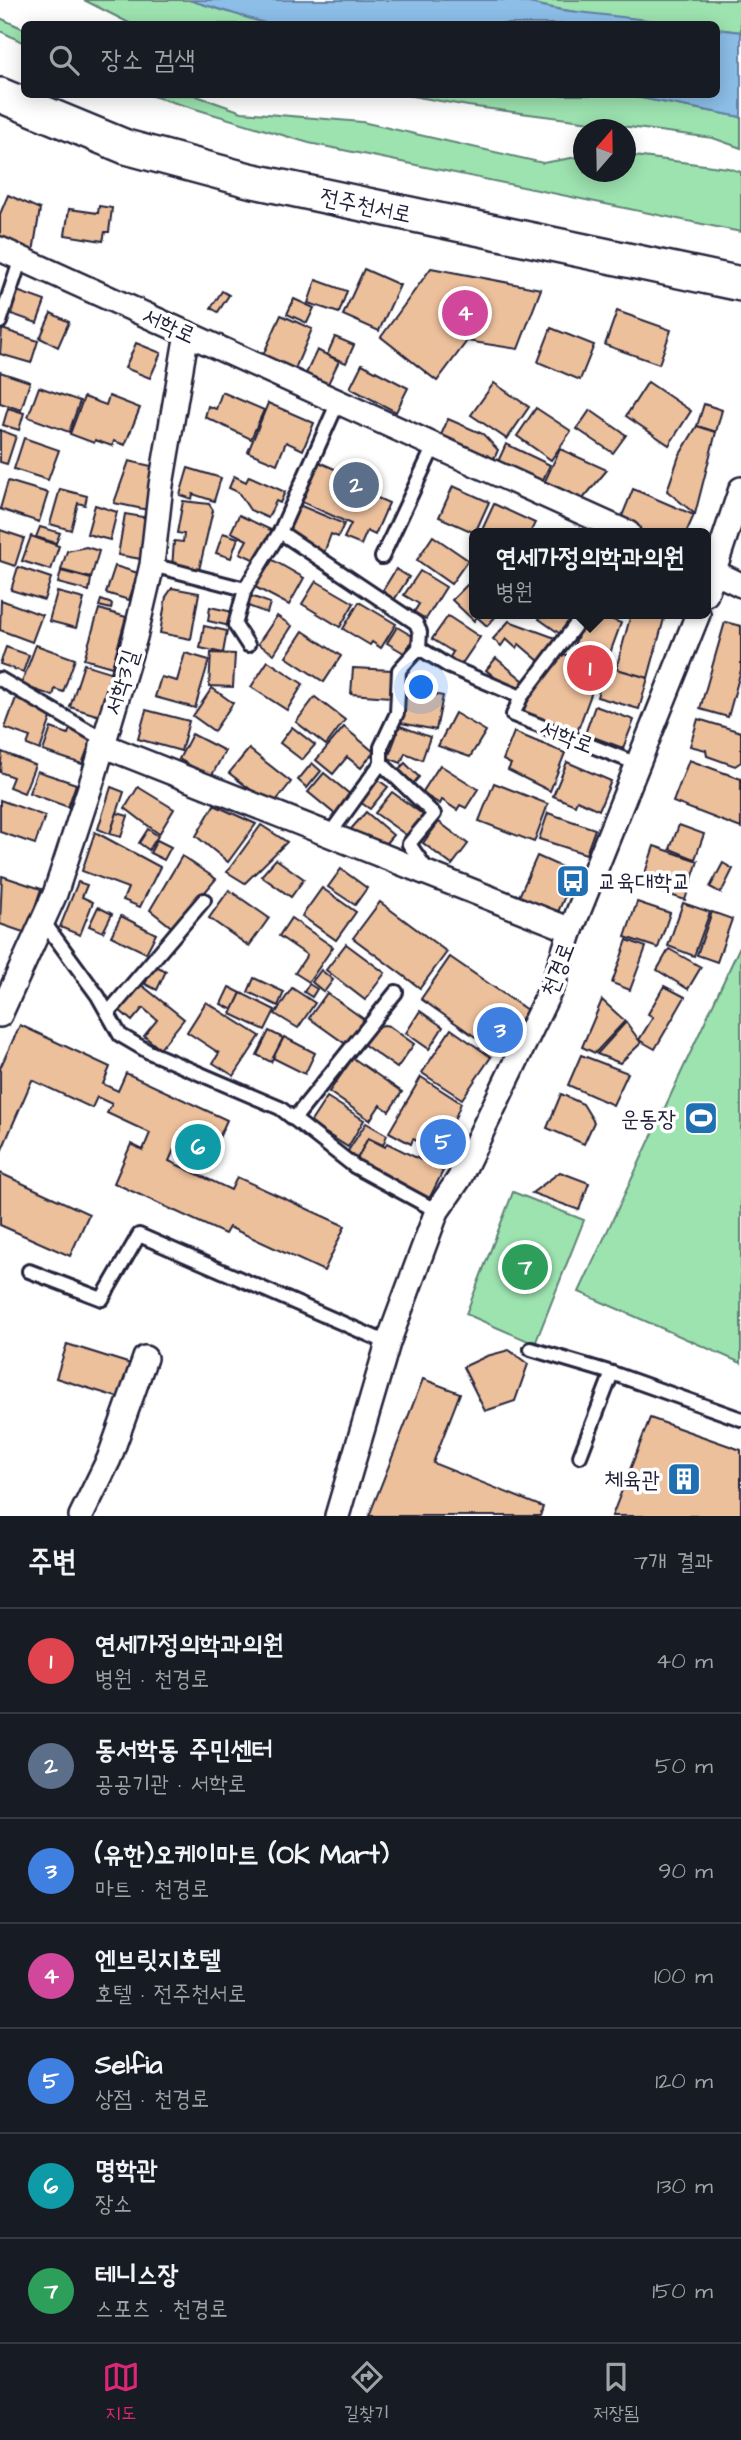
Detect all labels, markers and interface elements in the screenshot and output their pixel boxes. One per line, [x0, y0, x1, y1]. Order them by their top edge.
search box [21, 21, 720, 98]
icon: search [45, 41, 83, 79]
text: 장소 검색 [101, 42, 195, 78]
north arrow [573, 119, 636, 182]
street label: 전주천서로 [317, 181, 414, 231]
pin: 4 [442, 287, 488, 339]
street label: 서학로 [137, 300, 200, 352]
pin: 2 [333, 459, 379, 511]
popup [469, 528, 711, 619]
text: 연세가정의학과의원 [496, 540, 684, 576]
text: 병원 [496, 576, 533, 608]
pin: 1 [567, 642, 613, 694]
street label: 서학3길 [97, 645, 147, 719]
your location [404, 670, 438, 704]
street label: 서학로 [535, 712, 598, 762]
bus stop icon: 교육대학교 [554, 862, 592, 900]
place label: 교육대학교 [598, 866, 691, 898]
street label: 천경로 [533, 938, 583, 1001]
pin: 3 [477, 1004, 523, 1056]
sports icon: 운동장 [682, 1099, 720, 1137]
place label: 운동장 [620, 1103, 676, 1135]
pin: 5 [420, 1116, 466, 1168]
pin: 6 [175, 1121, 221, 1173]
pin: 7 [502, 1241, 548, 1293]
building icon: 체육관 [665, 1460, 703, 1498]
place label: 체육관 [604, 1464, 660, 1496]
text: 주변 [28, 1541, 76, 1583]
text: 7개 결과 [634, 1546, 713, 1578]
text: 연세가정의학과의원 [95, 1627, 283, 1663]
text: 1 [50, 1645, 52, 1677]
text: 40 m [656, 1645, 713, 1677]
text: 병원 · 천경로 [95, 1663, 209, 1695]
text: 동서학동 주민센터 [95, 1732, 273, 1768]
text: 2 [44, 1750, 58, 1782]
text: 50 m [655, 1750, 713, 1782]
text: 공공기관 · 서학로 [95, 1768, 246, 1800]
text: (유한)오케이마트 (OK Mart) [95, 1837, 389, 1873]
text: 3 [45, 1855, 57, 1887]
text: 90 m [658, 1855, 713, 1887]
text: 마트 · 천경로 [95, 1873, 209, 1905]
text: 엔브릿지호텔 [95, 1942, 221, 1978]
text: 4 [43, 1960, 59, 1992]
text: 100 m [654, 1960, 713, 1992]
text: 호텔 · 전주천서로 [95, 1978, 246, 2010]
text: Selfia [95, 2047, 162, 2083]
text: 5 [43, 2065, 59, 2097]
text: 120 m [655, 2065, 713, 2097]
text: 상점 · 천경로 [95, 2083, 209, 2115]
text: 명학관 [95, 2152, 158, 2188]
text: 6 [44, 2170, 58, 2202]
text: 130 m [657, 2170, 713, 2202]
text: 장소 [95, 2188, 132, 2220]
text: 테니스장 [95, 2257, 179, 2293]
text: 7 [44, 2275, 58, 2307]
text: 150 m [652, 2275, 713, 2307]
text: 스포츠 · 천경로 [95, 2293, 228, 2325]
tab: 지도 [102, 2358, 140, 2427]
tab: 길찾기 [344, 2358, 390, 2427]
tab: 저장됨 [593, 2358, 639, 2427]

